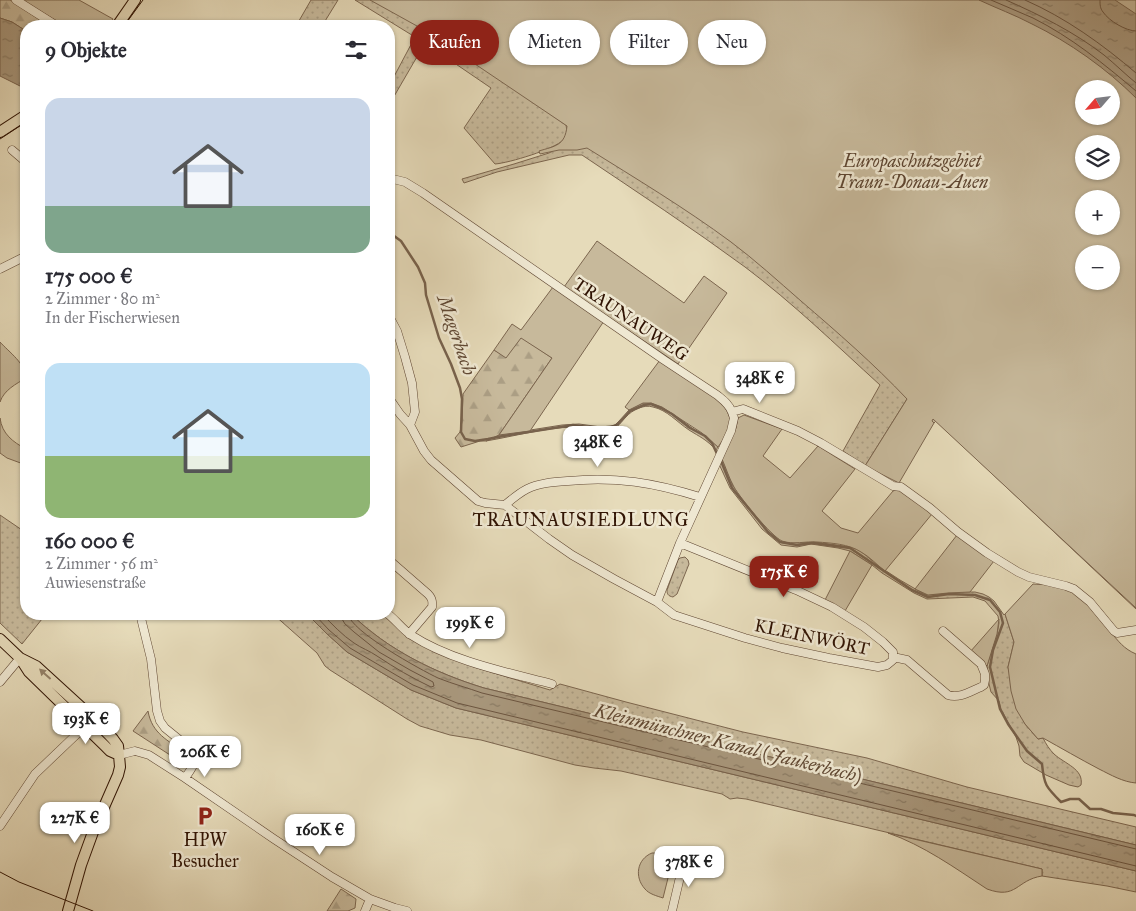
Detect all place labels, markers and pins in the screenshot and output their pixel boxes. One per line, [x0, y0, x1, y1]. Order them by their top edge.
pin: 348K € [719, 362, 801, 404]
pin: 348K € [557, 426, 639, 468]
pin: 175K € [743, 556, 825, 598]
pin: 199K € [429, 606, 511, 649]
pin: 193K € [45, 702, 127, 745]
pin: 206K € [164, 736, 246, 778]
pin: 227K € [34, 802, 116, 844]
parking icon: HPW Besucher [194, 805, 216, 827]
pin: 160K € [279, 814, 361, 856]
place label: HPW Besucher [171, 829, 239, 872]
pin: 378K € [648, 846, 730, 888]

